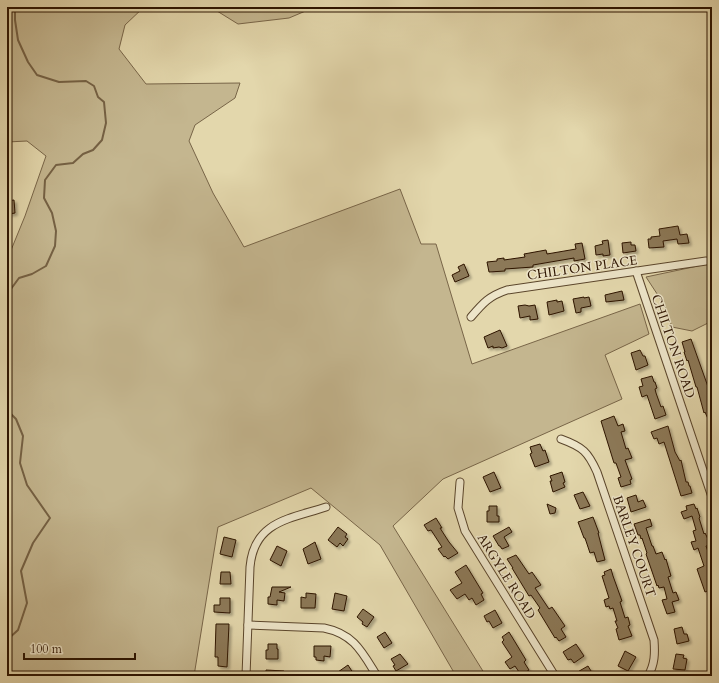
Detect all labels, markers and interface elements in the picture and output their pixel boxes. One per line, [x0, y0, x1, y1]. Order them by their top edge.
street label: CHILTON PLACE [526, 251, 638, 285]
street label: CHILTON ROAD [647, 292, 699, 401]
street label: BARLEY COURT [608, 493, 660, 600]
street label: ARGYLE ROAD [473, 530, 540, 623]
scale bar [24, 635, 135, 661]
text: 100 m [30, 641, 63, 657]

